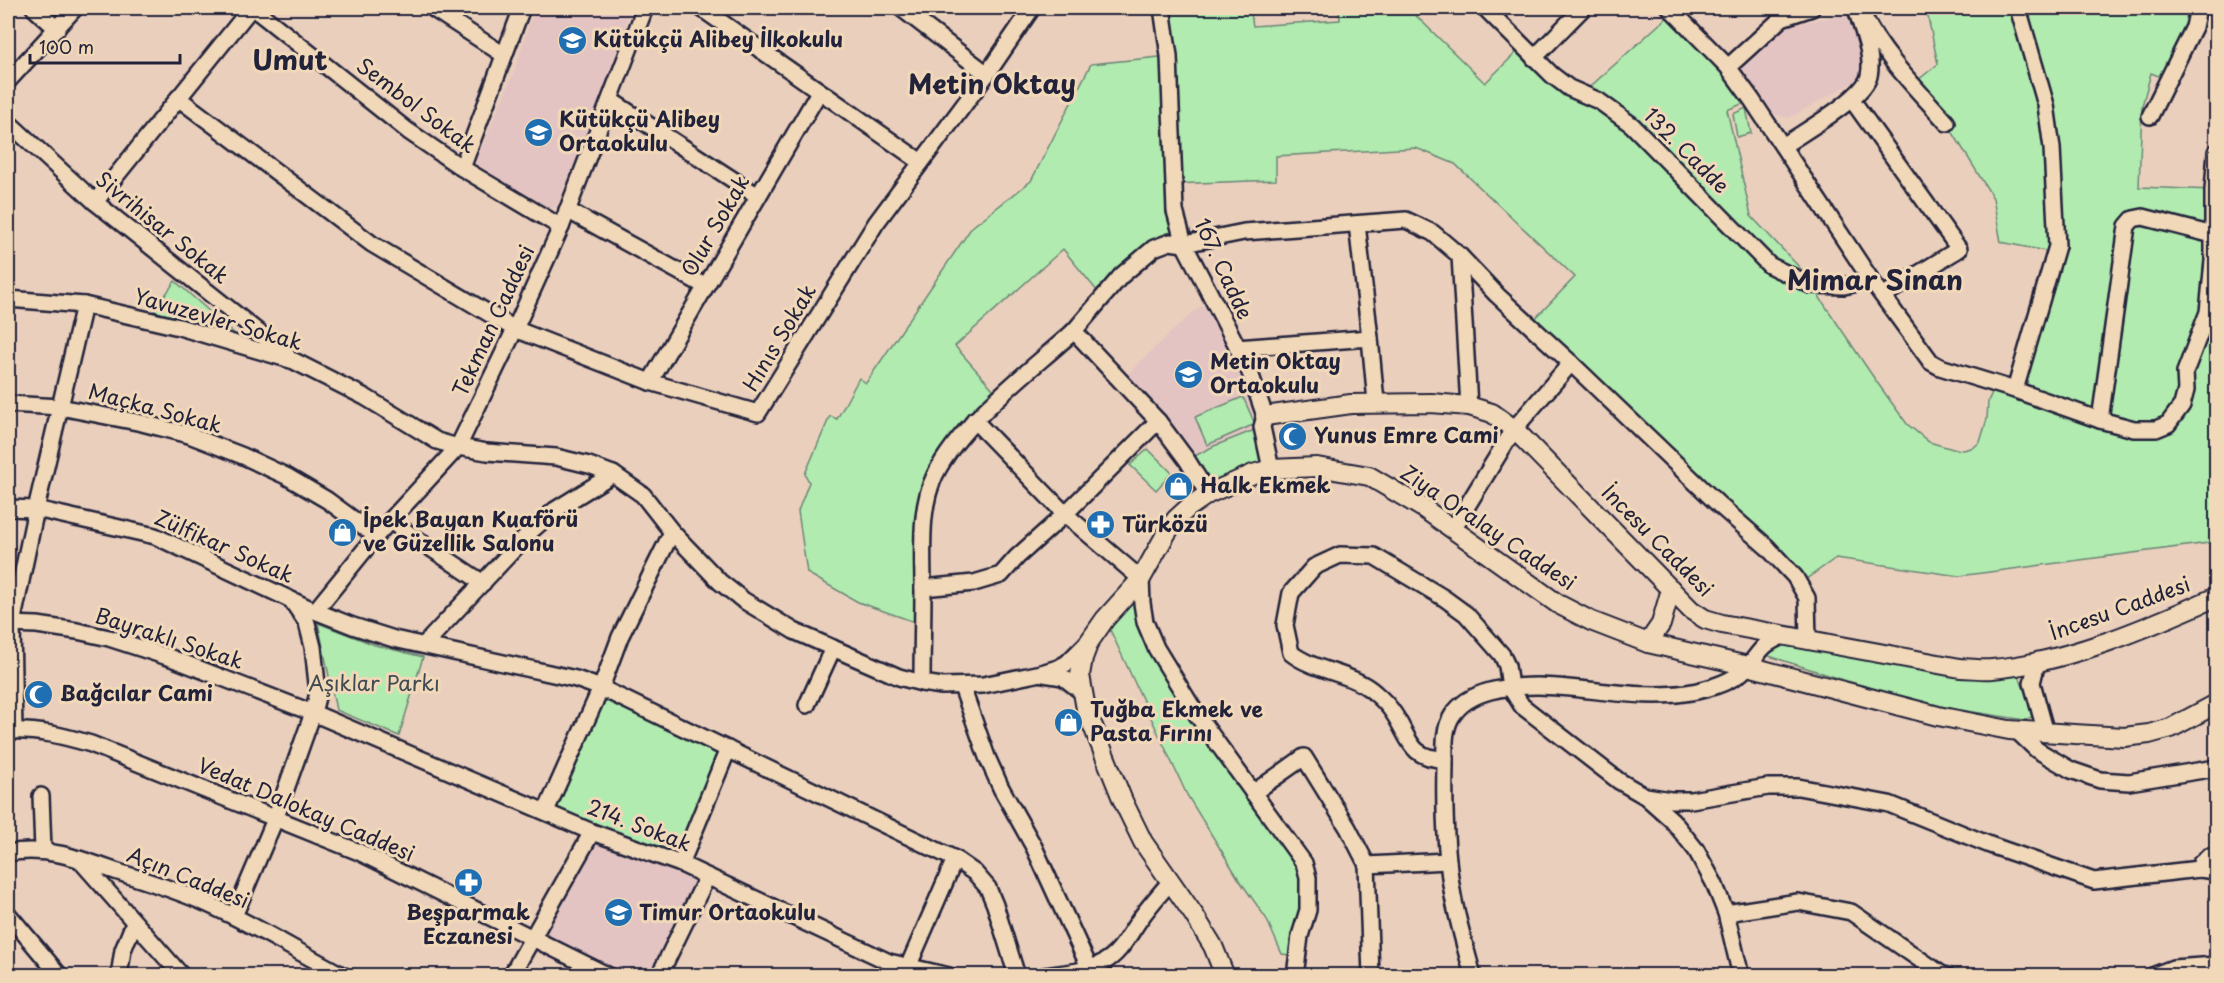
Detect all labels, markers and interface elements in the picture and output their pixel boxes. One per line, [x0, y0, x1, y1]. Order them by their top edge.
place label: Kütükçü Alibey İlkokulu [593, 22, 843, 54]
school or university icon: Kütükçü Alibey İlkokulu [556, 24, 588, 56]
scale bar [30, 27, 180, 65]
text: 100 m [39, 33, 94, 60]
district label: Umut [252, 38, 328, 79]
street label: Sembol Sokak [351, 49, 484, 160]
district label: Metin Oktay [908, 62, 1076, 103]
street label: 132. Cadde [1637, 99, 1738, 200]
place label: Kütükçü Alibey Ortaokulu [559, 102, 720, 158]
school or university icon: Kütükçü Alibey Ortaokulu [522, 116, 554, 148]
street label: Sivrihisar Sokak [90, 162, 237, 290]
street label: Olur Sokak [672, 168, 756, 282]
street label: 167. Cadde [1187, 212, 1262, 324]
street label: Tekman Caddesi [443, 239, 541, 401]
district label: Mimar Sinan [1787, 258, 1963, 299]
street label: Hınıs Sokak [734, 277, 823, 397]
street label: Yavuzevler Sokak [131, 279, 306, 357]
place label: Metin Oktay Ortaokulu [1210, 344, 1341, 400]
school or university icon: Metin Oktay Ortaokulu [1173, 358, 1205, 390]
street label: Maçka Sokak [85, 374, 226, 440]
place label: Yunus Emre Cami [1314, 418, 1499, 450]
mosque icon: Yunus Emre Cami [1277, 420, 1309, 452]
street label: Ziya Oralay Caddesi [1395, 455, 1583, 597]
place label: Halk Ekmek [1200, 468, 1331, 500]
shop icon: Halk Ekmek [1163, 470, 1195, 502]
street label: İncesu Caddesi [1595, 476, 1722, 603]
street label: Zülfikar Sokak [150, 500, 299, 590]
place label: İpek Bayan Kuaförü ve Güzellik Salonu [363, 502, 578, 558]
place label: Türközü [1122, 507, 1208, 539]
pharmacy icon: Türközü [1085, 509, 1117, 541]
shop icon: İpek Bayan Kuaförü ve Güzellik Salonu [326, 516, 358, 548]
street label: İncesu Caddesi [2045, 567, 2194, 647]
street label: Bayraklı Sokak [91, 598, 248, 676]
park label: Aşıklar Parkı [308, 666, 440, 698]
place label: Bağcılar Cami [60, 676, 213, 708]
mosque icon: Bağcılar Cami [23, 678, 55, 710]
place label: Tuğba Ekmek ve Pasta Fırını [1090, 692, 1263, 748]
shop icon: Tuğba Ekmek ve Pasta Fırını [1053, 706, 1085, 738]
street label: Vedat Dalokay Caddesi [193, 748, 420, 868]
street label: 214. Sokak [583, 790, 697, 859]
street label: Açın Caddesi [123, 837, 255, 915]
pharmacy icon: Beşparmak Eczanesi [452, 866, 484, 898]
place label: Beşparmak Eczanesi [406, 895, 530, 951]
place label: Timur Ortaokulu [639, 895, 816, 927]
school or university icon: Timur Ortaokulu [602, 897, 634, 929]

